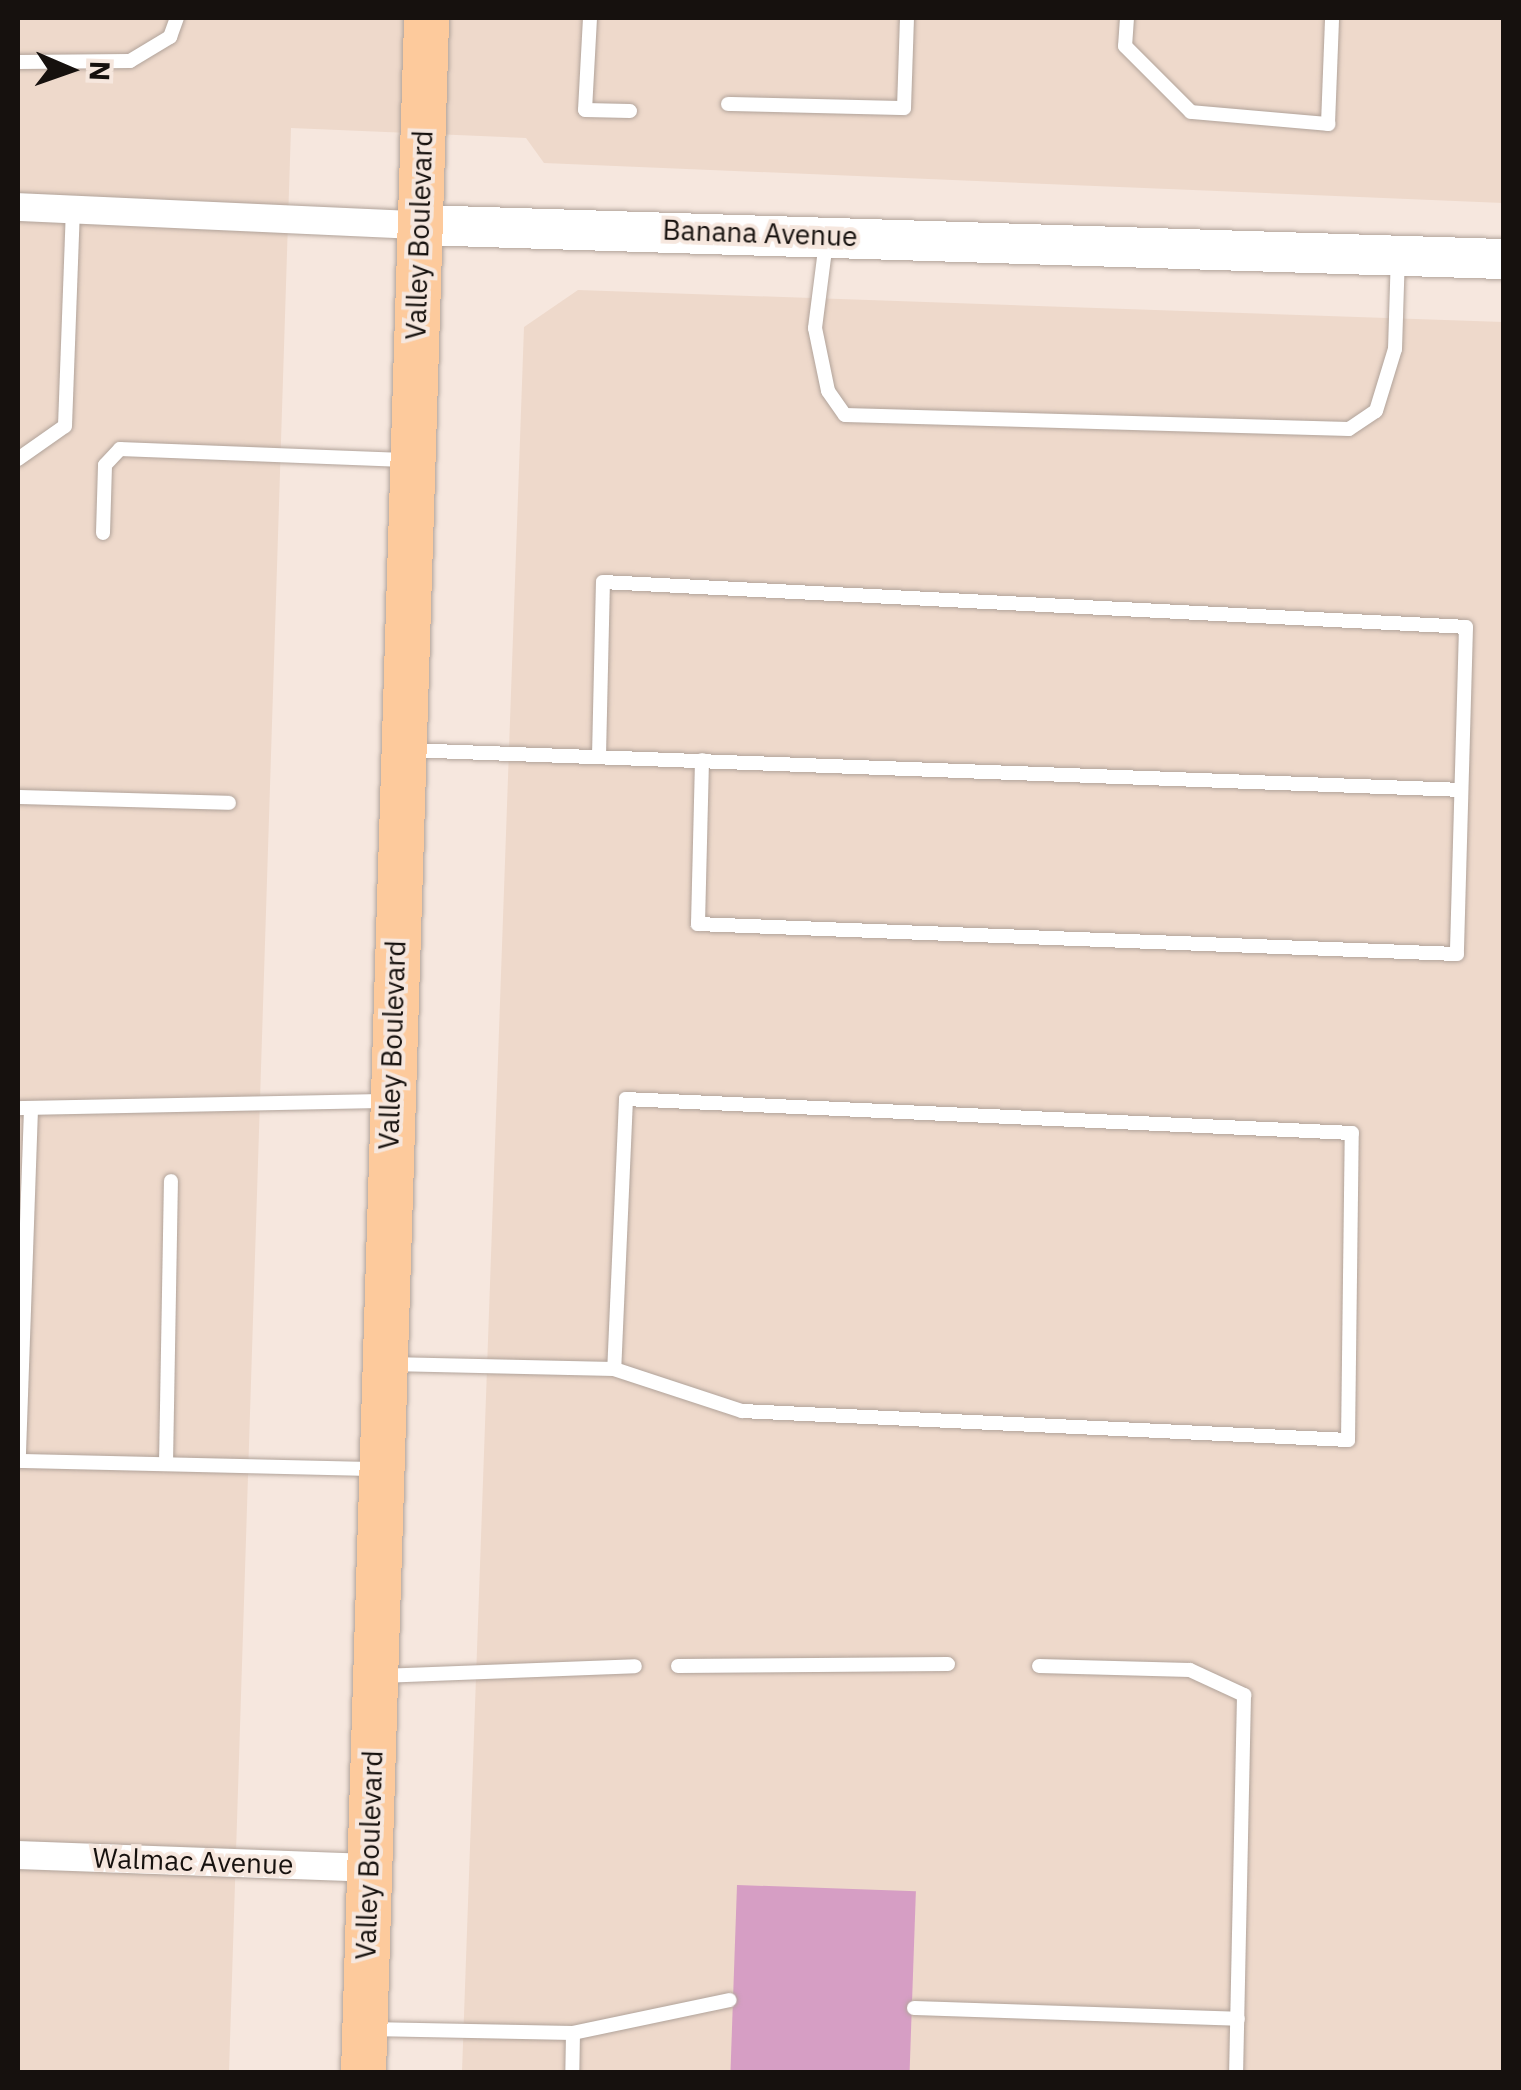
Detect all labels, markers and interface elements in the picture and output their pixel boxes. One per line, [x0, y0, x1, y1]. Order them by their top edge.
north arrow [20, 20, 120, 120]
text: N [82, 60, 119, 82]
street label: Valley Boulevard [399, 130, 439, 340]
street label: Banana Avenue [662, 213, 858, 253]
street label: Valley Boulevard [372, 940, 412, 1150]
street label: Valley Boulevard [349, 1750, 389, 1960]
street label: Walmac Avenue [92, 1841, 294, 1881]

